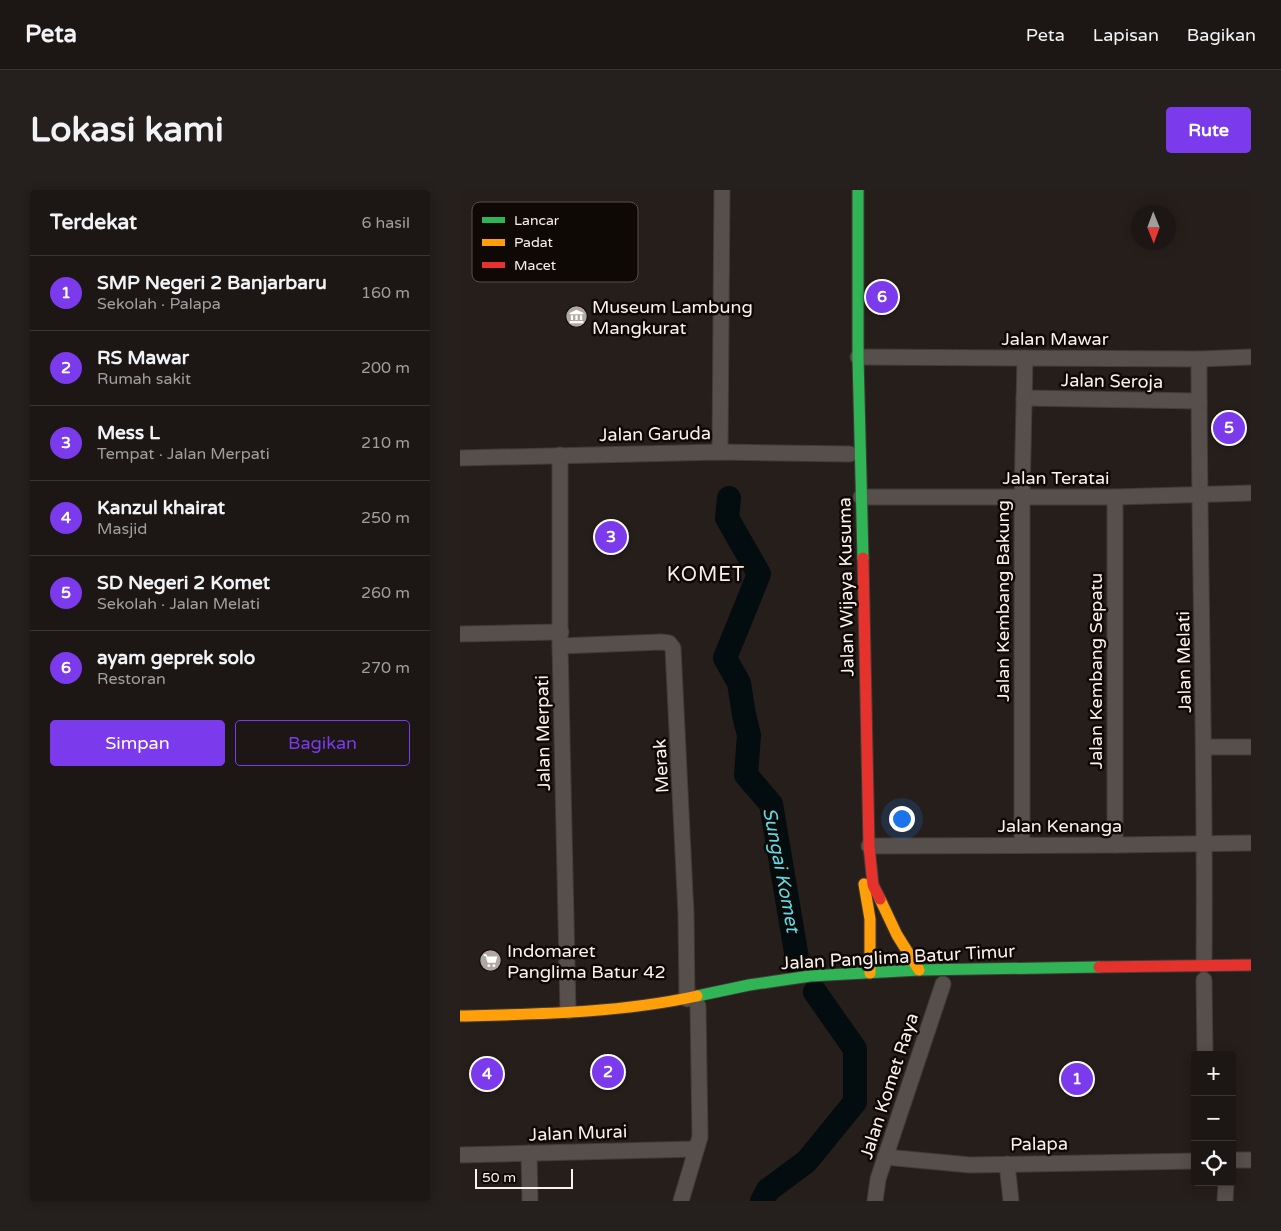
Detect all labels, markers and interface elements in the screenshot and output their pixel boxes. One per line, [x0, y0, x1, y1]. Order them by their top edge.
text: Peta [25, 20, 77, 49]
text: Peta [1026, 24, 1065, 46]
text: Lapisan [1093, 24, 1159, 46]
text: Bagikan [1187, 24, 1256, 46]
button: Rute [1166, 107, 1251, 153]
text: Lokasi kami [30, 109, 224, 151]
legend [472, 202, 638, 282]
north arrow [1131, 205, 1176, 250]
text: Terdekat [50, 210, 137, 235]
text: Lancar [514, 212, 560, 229]
text: 6 hasil [361, 213, 410, 233]
text: Padat [514, 234, 553, 251]
text: Macet [514, 257, 557, 274]
text: SMP Negeri 2 Banjarbaru [97, 272, 327, 294]
pin: 6 [866, 278, 898, 316]
text: 1 [61, 283, 71, 303]
text: 160 m [361, 283, 410, 303]
text: Sekolah · Palapa [97, 294, 221, 314]
place label: Museum Lambung Mangkurat [592, 296, 753, 339]
museum icon: Museum Lambung Mangkurat [564, 305, 588, 329]
street label: Jalan Mawar [1001, 328, 1109, 350]
text: RS Mawar [97, 347, 189, 369]
text: 2 [61, 358, 71, 378]
text: 200 m [361, 358, 410, 378]
text: Rumah sakit [97, 369, 191, 389]
street label: Jalan Seroja [1061, 369, 1163, 393]
pin: 5 [1213, 409, 1245, 447]
text: Mess L [97, 422, 160, 444]
street label: Jalan Garuda [599, 422, 711, 446]
text: 3 [61, 433, 71, 453]
text: 210 m [361, 433, 410, 453]
text: Tempat · Jalan Merpati [97, 444, 270, 464]
street label: Jalan Teratai [1002, 467, 1110, 489]
text: Kanzul khairat [97, 497, 225, 519]
street label: Jalan Wijaya Kusuma [833, 497, 859, 677]
street label: Jalan Kembang Bakung [992, 500, 1014, 702]
text: 4 [61, 508, 71, 528]
text: 250 m [361, 508, 410, 528]
pin: 3 [595, 518, 627, 556]
text: Masjid [97, 519, 147, 539]
district label: KOMET [667, 563, 745, 587]
text: SD Negeri 2 Komet [97, 572, 270, 594]
street label: Jalan Kembang Sepatu [1085, 573, 1107, 769]
text: 5 [61, 583, 71, 603]
text: 260 m [361, 583, 410, 603]
text: Sekolah · Jalan Melati [97, 594, 260, 614]
street label: Jalan Melati [1172, 611, 1196, 713]
text: ayam geprek solo [97, 647, 255, 669]
text: 6 [61, 658, 71, 678]
text: 270 m [361, 658, 410, 678]
text: Restoran [97, 669, 166, 689]
street label: Jalan Merpati [531, 675, 555, 791]
button: Simpan [50, 720, 225, 766]
button: Bagikan [235, 720, 410, 766]
street label: Merak [649, 738, 673, 794]
water label: Sungai Komet [758, 806, 804, 937]
your location [889, 806, 915, 832]
street label: Jalan Kenanga [998, 815, 1122, 837]
place label: Indomaret Panglima Batur 42 [507, 940, 666, 983]
street label: Jalan Panglima Batur Timur [780, 940, 1016, 974]
supermarket icon: Indomaret Panglima Batur 42 [479, 949, 503, 973]
street label: Jalan Komet Raya [855, 1010, 923, 1162]
map controls [1191, 1051, 1236, 1186]
button: + [1191, 1051, 1236, 1096]
pin: 2 [592, 1053, 624, 1091]
pin: 4 [471, 1055, 503, 1093]
pin: 1 [1061, 1060, 1093, 1098]
button: − [1191, 1096, 1236, 1141]
street label: Jalan Murai [528, 1120, 628, 1146]
street label: Palapa [1010, 1132, 1068, 1156]
button: locate [1191, 1141, 1236, 1186]
scale bar [475, 1166, 572, 1189]
text: 50 m [482, 1169, 516, 1186]

